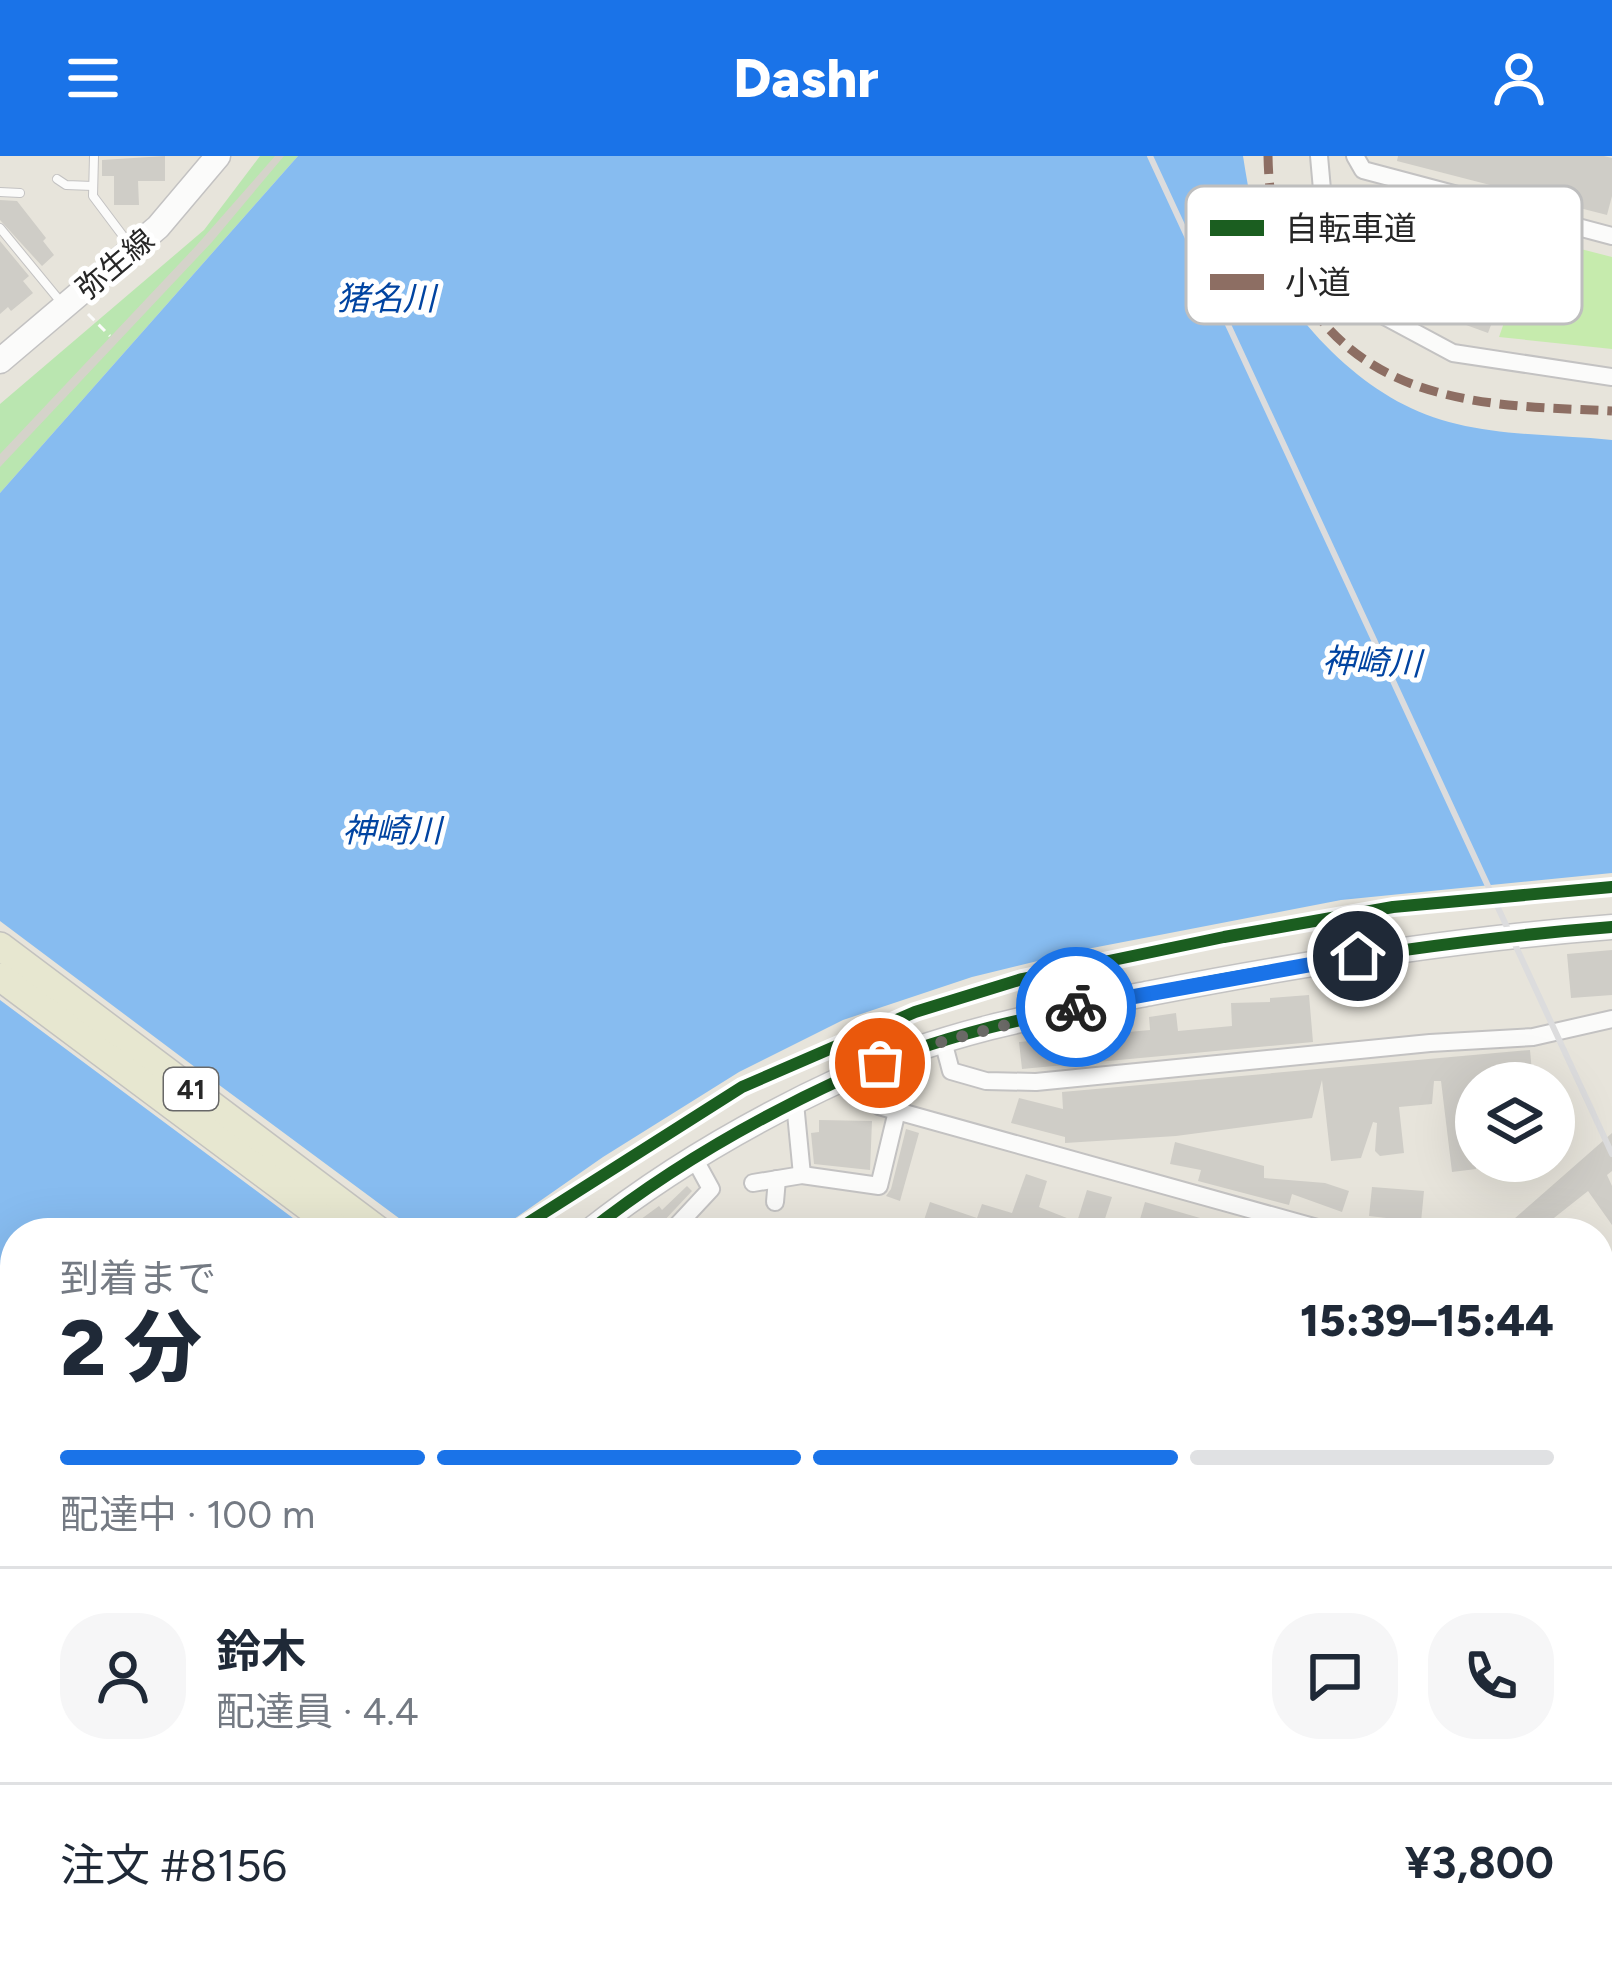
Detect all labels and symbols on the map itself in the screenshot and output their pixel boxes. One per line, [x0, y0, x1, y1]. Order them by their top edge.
legend [1186, 186, 1582, 324]
text: 自転車道 [1285, 209, 1417, 248]
street label: 弥生線 [69, 221, 161, 307]
text: 小道 [1285, 263, 1351, 302]
water label: 猪名川 [337, 279, 439, 318]
water label: 神崎川 [1322, 641, 1425, 683]
water label: 神崎川 [343, 811, 445, 850]
pin [1307, 905, 1409, 1007]
courier [1016, 947, 1136, 1067]
pin [829, 1012, 931, 1114]
road number: 41 [164, 1068, 218, 1110]

